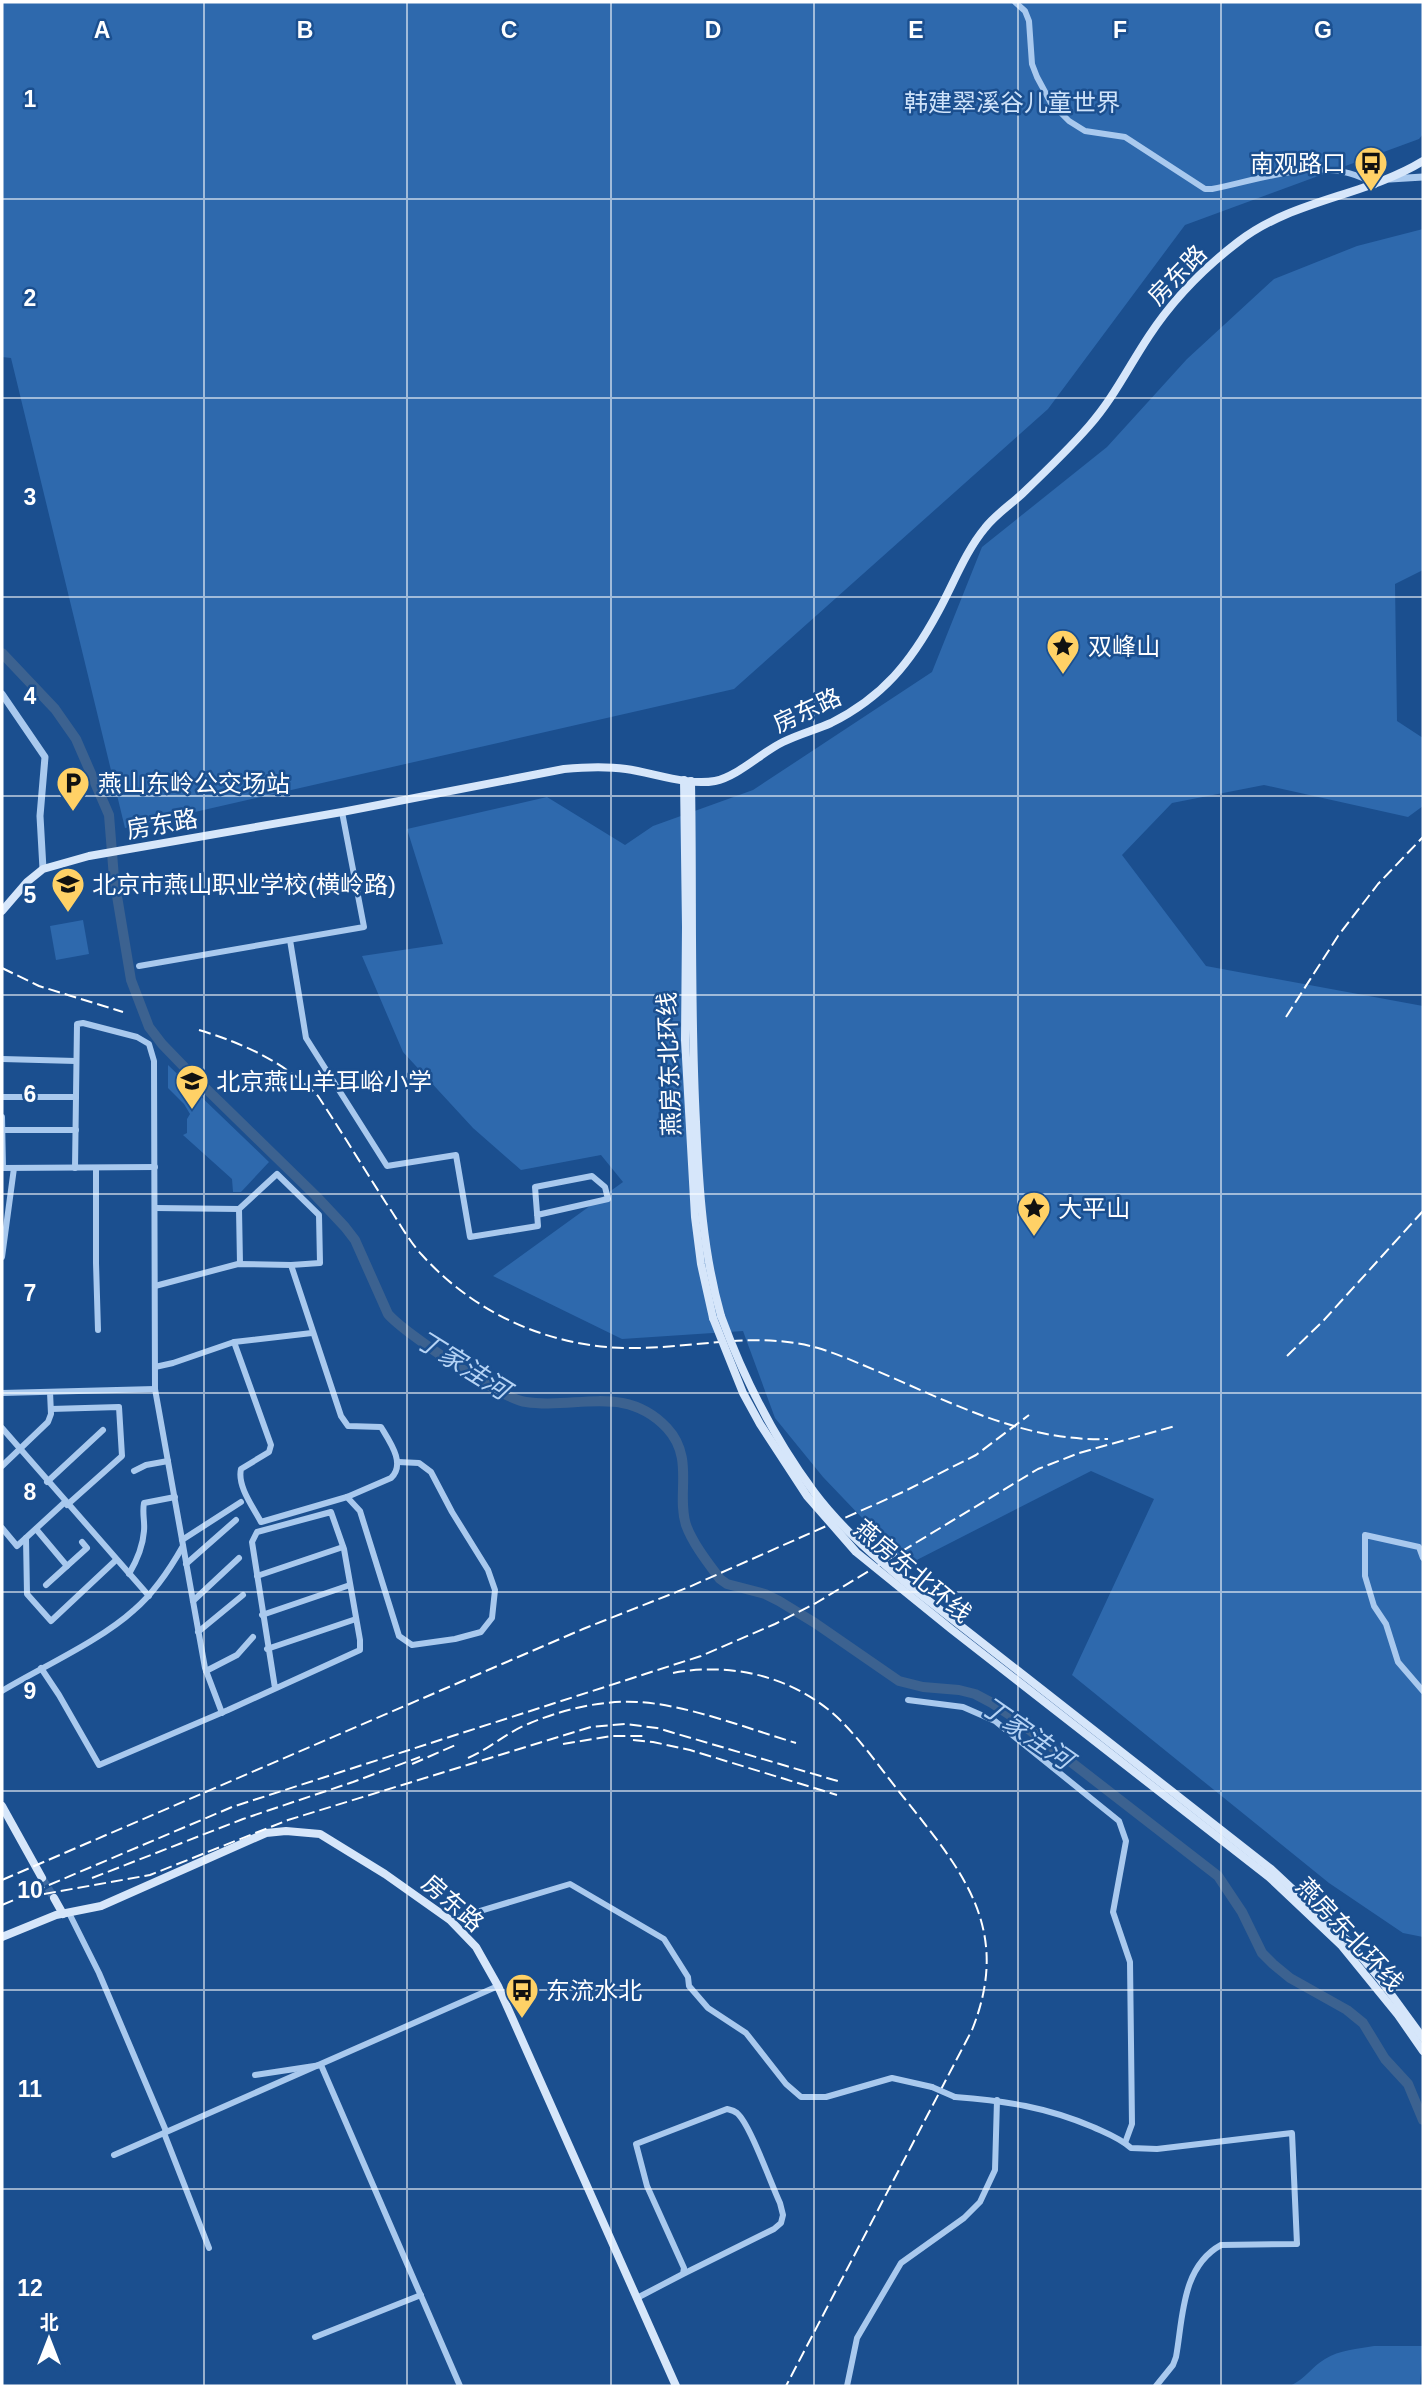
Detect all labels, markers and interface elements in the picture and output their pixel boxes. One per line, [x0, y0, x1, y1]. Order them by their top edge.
text: A [94, 17, 110, 43]
text: B [297, 17, 313, 43]
text: C [501, 17, 517, 43]
text: D [705, 17, 721, 43]
text: E [908, 17, 924, 43]
text: F [1113, 17, 1127, 43]
text: G [1314, 17, 1332, 43]
text: 1 [24, 86, 37, 112]
park label: 韩建翠溪谷儿童世界 [904, 89, 1120, 116]
bus stop icon: 南观路口 [1352, 144, 1390, 193]
place label: 南观路口 [1250, 150, 1346, 177]
street label: 房东路 [1142, 240, 1212, 310]
text: 2 [24, 285, 36, 311]
text: 3 [24, 484, 36, 510]
place icon: 双峰山 [1044, 627, 1082, 676]
place label: 双峰山 [1088, 633, 1160, 660]
text: 4 [24, 683, 37, 709]
street label: 房东路 [769, 683, 845, 737]
parking icon: 燕山东岭公交场站 [54, 764, 92, 813]
place label: 燕山东岭公交场站 [98, 770, 290, 797]
street label: 房东路 [124, 804, 200, 844]
school or university icon: 北京市燕山职业学校(横岭路) [49, 865, 87, 914]
place label: 北京市燕山职业学校(横岭路) [92, 871, 396, 898]
text: 5 [24, 882, 37, 908]
street label: 燕房东北环线 [653, 992, 685, 1136]
school or university icon: 北京燕山羊耳峪小学 [173, 1062, 211, 1111]
place label: 北京燕山羊耳峪小学 [216, 1068, 432, 1095]
text: 6 [24, 1081, 36, 1107]
place icon: 大平山 [1015, 1189, 1053, 1238]
place label: 大平山 [1058, 1195, 1130, 1222]
text: 7 [24, 1280, 36, 1306]
water label: 丁家洼河 [411, 1325, 519, 1408]
text: 8 [24, 1479, 37, 1505]
street label: 燕房东北环线 [849, 1514, 977, 1628]
text: 9 [24, 1678, 36, 1704]
water label: 丁家洼河 [976, 1691, 1082, 1778]
street label: 房东路 [417, 1869, 489, 1937]
street label: 燕房东北环线 [1291, 1872, 1409, 1996]
text: 10 [17, 1877, 43, 1903]
bus stop icon: 东流水北 [503, 1971, 541, 2020]
place label: 东流水北 [546, 1977, 642, 2004]
text: 11 [18, 2076, 42, 2102]
text: 12 [17, 2275, 43, 2301]
north arrow [14, 2304, 84, 2374]
text: 北 [39, 2312, 59, 2333]

